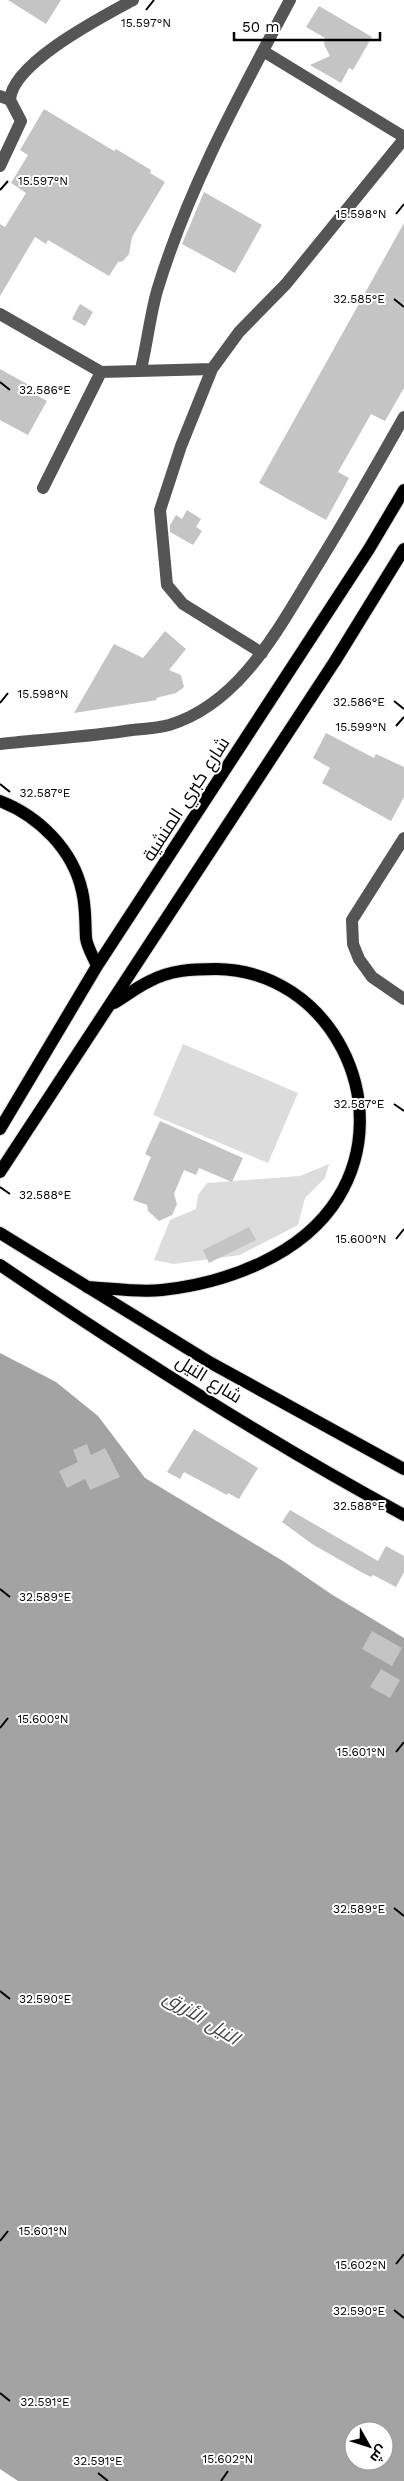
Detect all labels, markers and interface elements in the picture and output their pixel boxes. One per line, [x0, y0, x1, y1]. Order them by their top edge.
scale bar [234, 10, 380, 42]
text: 15.597°N [121, 16, 171, 30]
text: 50 m [242, 18, 279, 36]
text: 15.597°N [18, 174, 68, 188]
text: 15.598°N [336, 207, 386, 221]
text: 32.585°E [333, 292, 385, 306]
text: 32.586°E [19, 383, 71, 397]
text: 15.598°N [18, 687, 68, 701]
text: 32.586°E [333, 695, 385, 709]
text: 15.599°N [336, 720, 386, 734]
street label: شارع كبري المنشية [138, 733, 237, 867]
text: 32.587°E [20, 786, 71, 800]
text: 32.587°E [334, 1097, 385, 1111]
text: 32.588°E [19, 1188, 71, 1202]
text: 15.600°N [335, 1232, 387, 1246]
street label: شارع النيل [171, 1350, 246, 1409]
text: 32.588°E [333, 1499, 385, 1513]
text: 32.589°E [19, 1590, 71, 1604]
text: 15.600°N [17, 1712, 69, 1726]
text: 15.601°N [337, 1745, 385, 1759]
text: 32.589°E [333, 1902, 385, 1916]
water label: النيل الأزرق [159, 1985, 245, 2052]
text: 32.590°E [19, 1992, 71, 2006]
text: 15.601°N [19, 2224, 67, 2238]
text: 15.602°N [336, 2258, 386, 2272]
text: 32.590°E [333, 2304, 385, 2318]
text: 32.591°E [20, 2395, 70, 2409]
north arrow [344, 2421, 394, 2471]
text: ش [366, 2442, 391, 2466]
text: 15.602°N [203, 2452, 253, 2466]
text: 32.591°E [73, 2454, 123, 2468]

